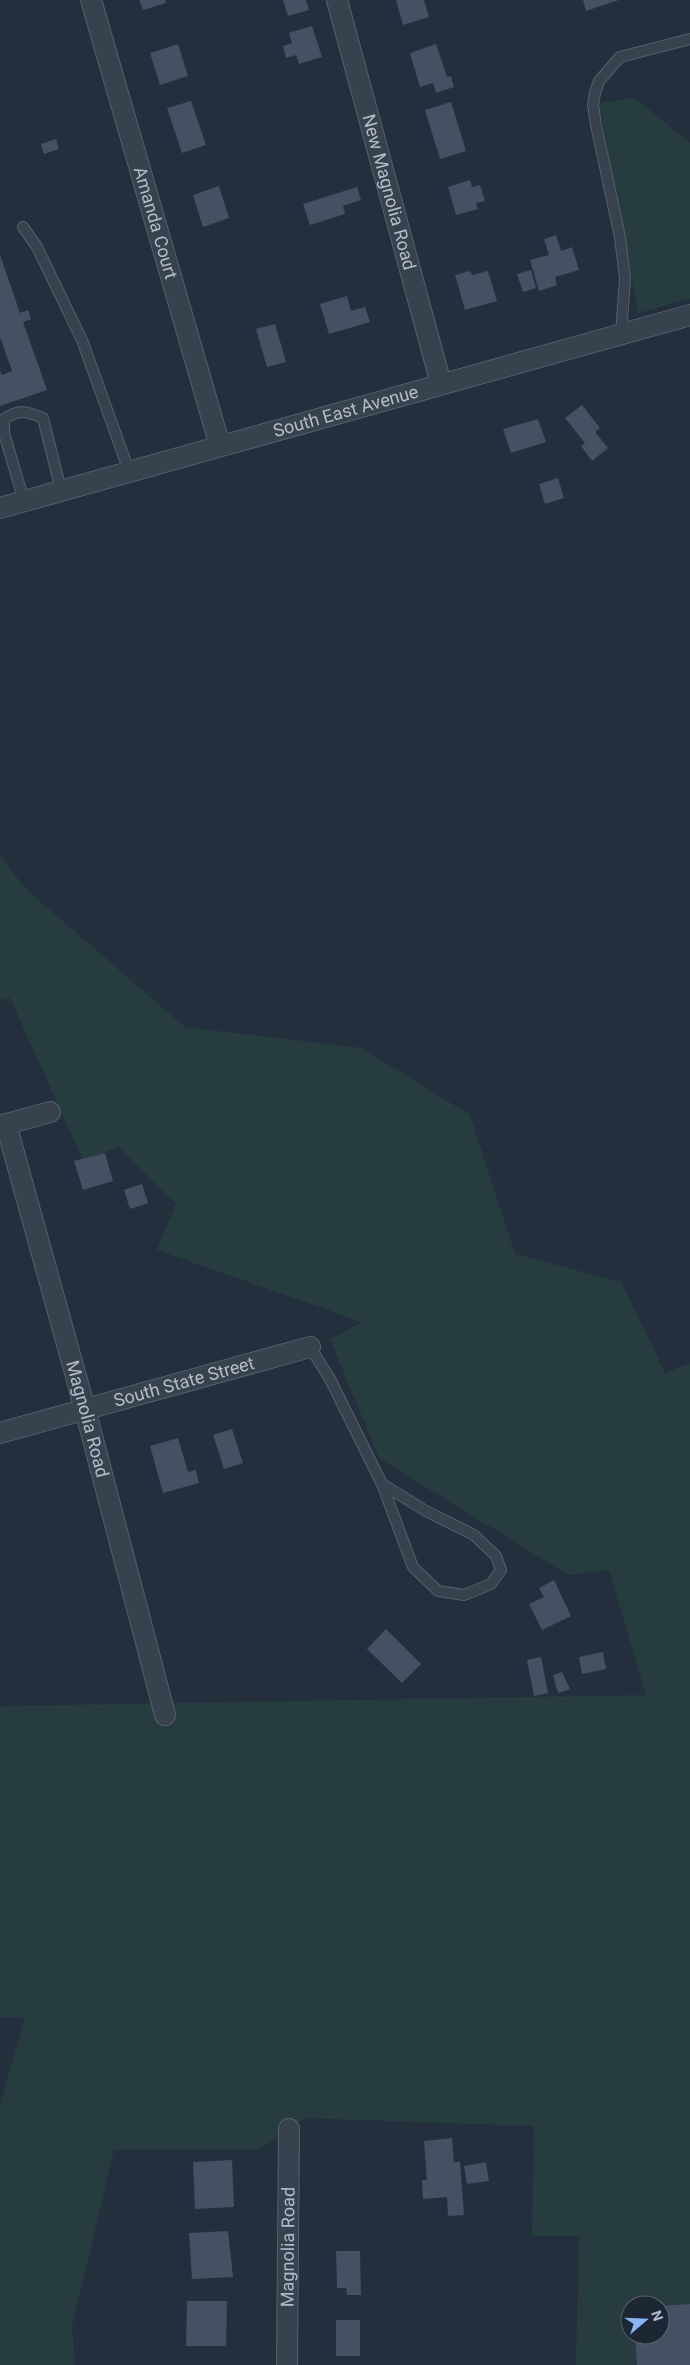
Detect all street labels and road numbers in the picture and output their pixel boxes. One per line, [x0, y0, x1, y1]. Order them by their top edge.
street label: New Magnolia Road [358, 112, 421, 272]
street label: Amanda Court [130, 164, 182, 282]
street label: South East Avenue [271, 381, 421, 441]
street label: South State Street [111, 1352, 257, 1411]
street label: Magnolia Road [62, 1358, 113, 1480]
street label: Magnolia Road [276, 2187, 299, 2307]

